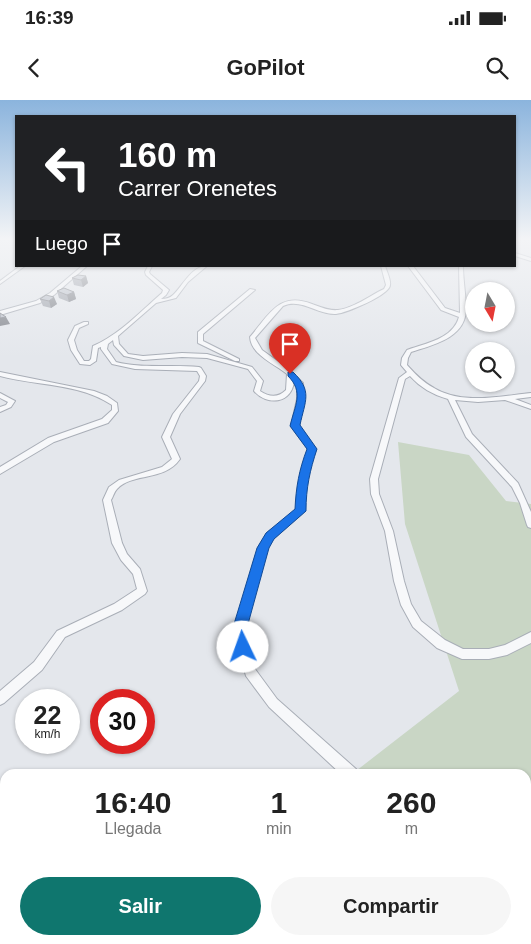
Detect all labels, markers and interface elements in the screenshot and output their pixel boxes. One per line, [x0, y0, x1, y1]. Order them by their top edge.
text: 16:39 [25, 7, 74, 28]
icon: back [20, 54, 48, 82]
icon: search [483, 54, 511, 82]
text: GoPilot [226, 55, 305, 80]
icon: left [35, 135, 100, 200]
text: 160 m [118, 135, 217, 174]
text: Carrer Orenetes [118, 176, 277, 201]
icon: arrive [98, 230, 126, 258]
text: Luego [35, 233, 88, 254]
north arrow [465, 282, 515, 332]
map controls [465, 282, 515, 392]
pin [269, 323, 311, 374]
icon: arrive [276, 330, 304, 358]
button: search [465, 342, 515, 392]
position arrow [216, 620, 268, 672]
speed limit sign: 30 [90, 689, 155, 754]
text: 22 [34, 701, 61, 729]
text: km/h [34, 727, 61, 741]
text: 16:40 [95, 786, 171, 819]
text: 1 [270, 786, 287, 819]
text: 260 [386, 786, 436, 819]
text: Llegada [104, 820, 161, 837]
text: min [266, 820, 292, 837]
text: m [405, 820, 418, 837]
button: Salir [20, 877, 261, 935]
button: Compartir [271, 877, 511, 935]

